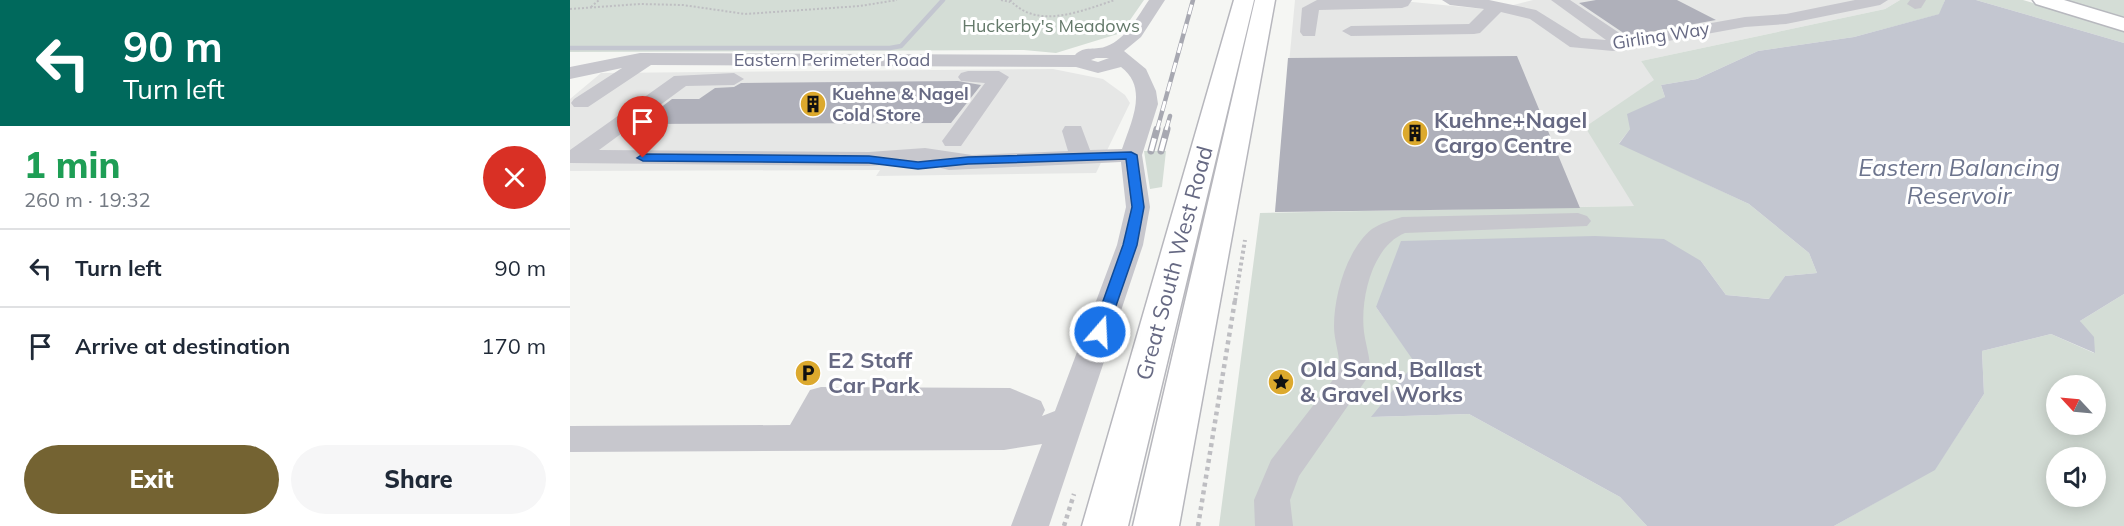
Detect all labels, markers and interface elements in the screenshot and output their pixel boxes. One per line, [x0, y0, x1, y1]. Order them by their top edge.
park label: Huckerby's Meadows [962, 14, 1140, 37]
street label: Girling Way [1611, 16, 1711, 55]
text: 90 m [123, 20, 223, 73]
icon: left [24, 24, 102, 102]
street label: Eastern Perimeter Road [734, 48, 930, 71]
text: Turn left [123, 72, 225, 106]
place label: Kuehne & Nagel Cold Store [832, 82, 969, 126]
building icon: Kuehne & Nagel Cold Store [798, 89, 828, 119]
pin [617, 96, 668, 158]
icon: arrive [626, 105, 659, 138]
place label: Kuehne+Nagel Cargo Centre [1434, 106, 1587, 159]
building icon: Kuehne+Nagel Cargo Centre [1400, 118, 1430, 148]
text: 1 min [24, 142, 120, 187]
street label: Great South West Road [1129, 143, 1219, 383]
button: close [483, 146, 546, 209]
water label: Eastern Balancing Reservoir [1858, 152, 2060, 210]
text: 260 m · 19:32 [24, 187, 150, 212]
icon: left [24, 252, 57, 285]
text: Turn left [75, 254, 162, 282]
text: 90 m [495, 254, 546, 282]
position arrow [1068, 300, 1132, 364]
icon: arrive [24, 330, 57, 363]
text: Arrive at destination [75, 332, 290, 360]
text: 170 m [481, 332, 546, 360]
place label: E2 Staff Car Park [828, 346, 920, 399]
place label: Old Sand, Ballast & Gravel Works [1300, 355, 1482, 408]
parking icon: E2 Staff Car Park [793, 358, 823, 388]
place icon: Old Sand, Ballast & Gravel Works [1266, 367, 1296, 397]
north arrow [2046, 375, 2106, 435]
map controls [2046, 375, 2106, 507]
button: Exit [24, 445, 279, 514]
button: Share [291, 445, 546, 514]
button: sound [2046, 447, 2106, 507]

